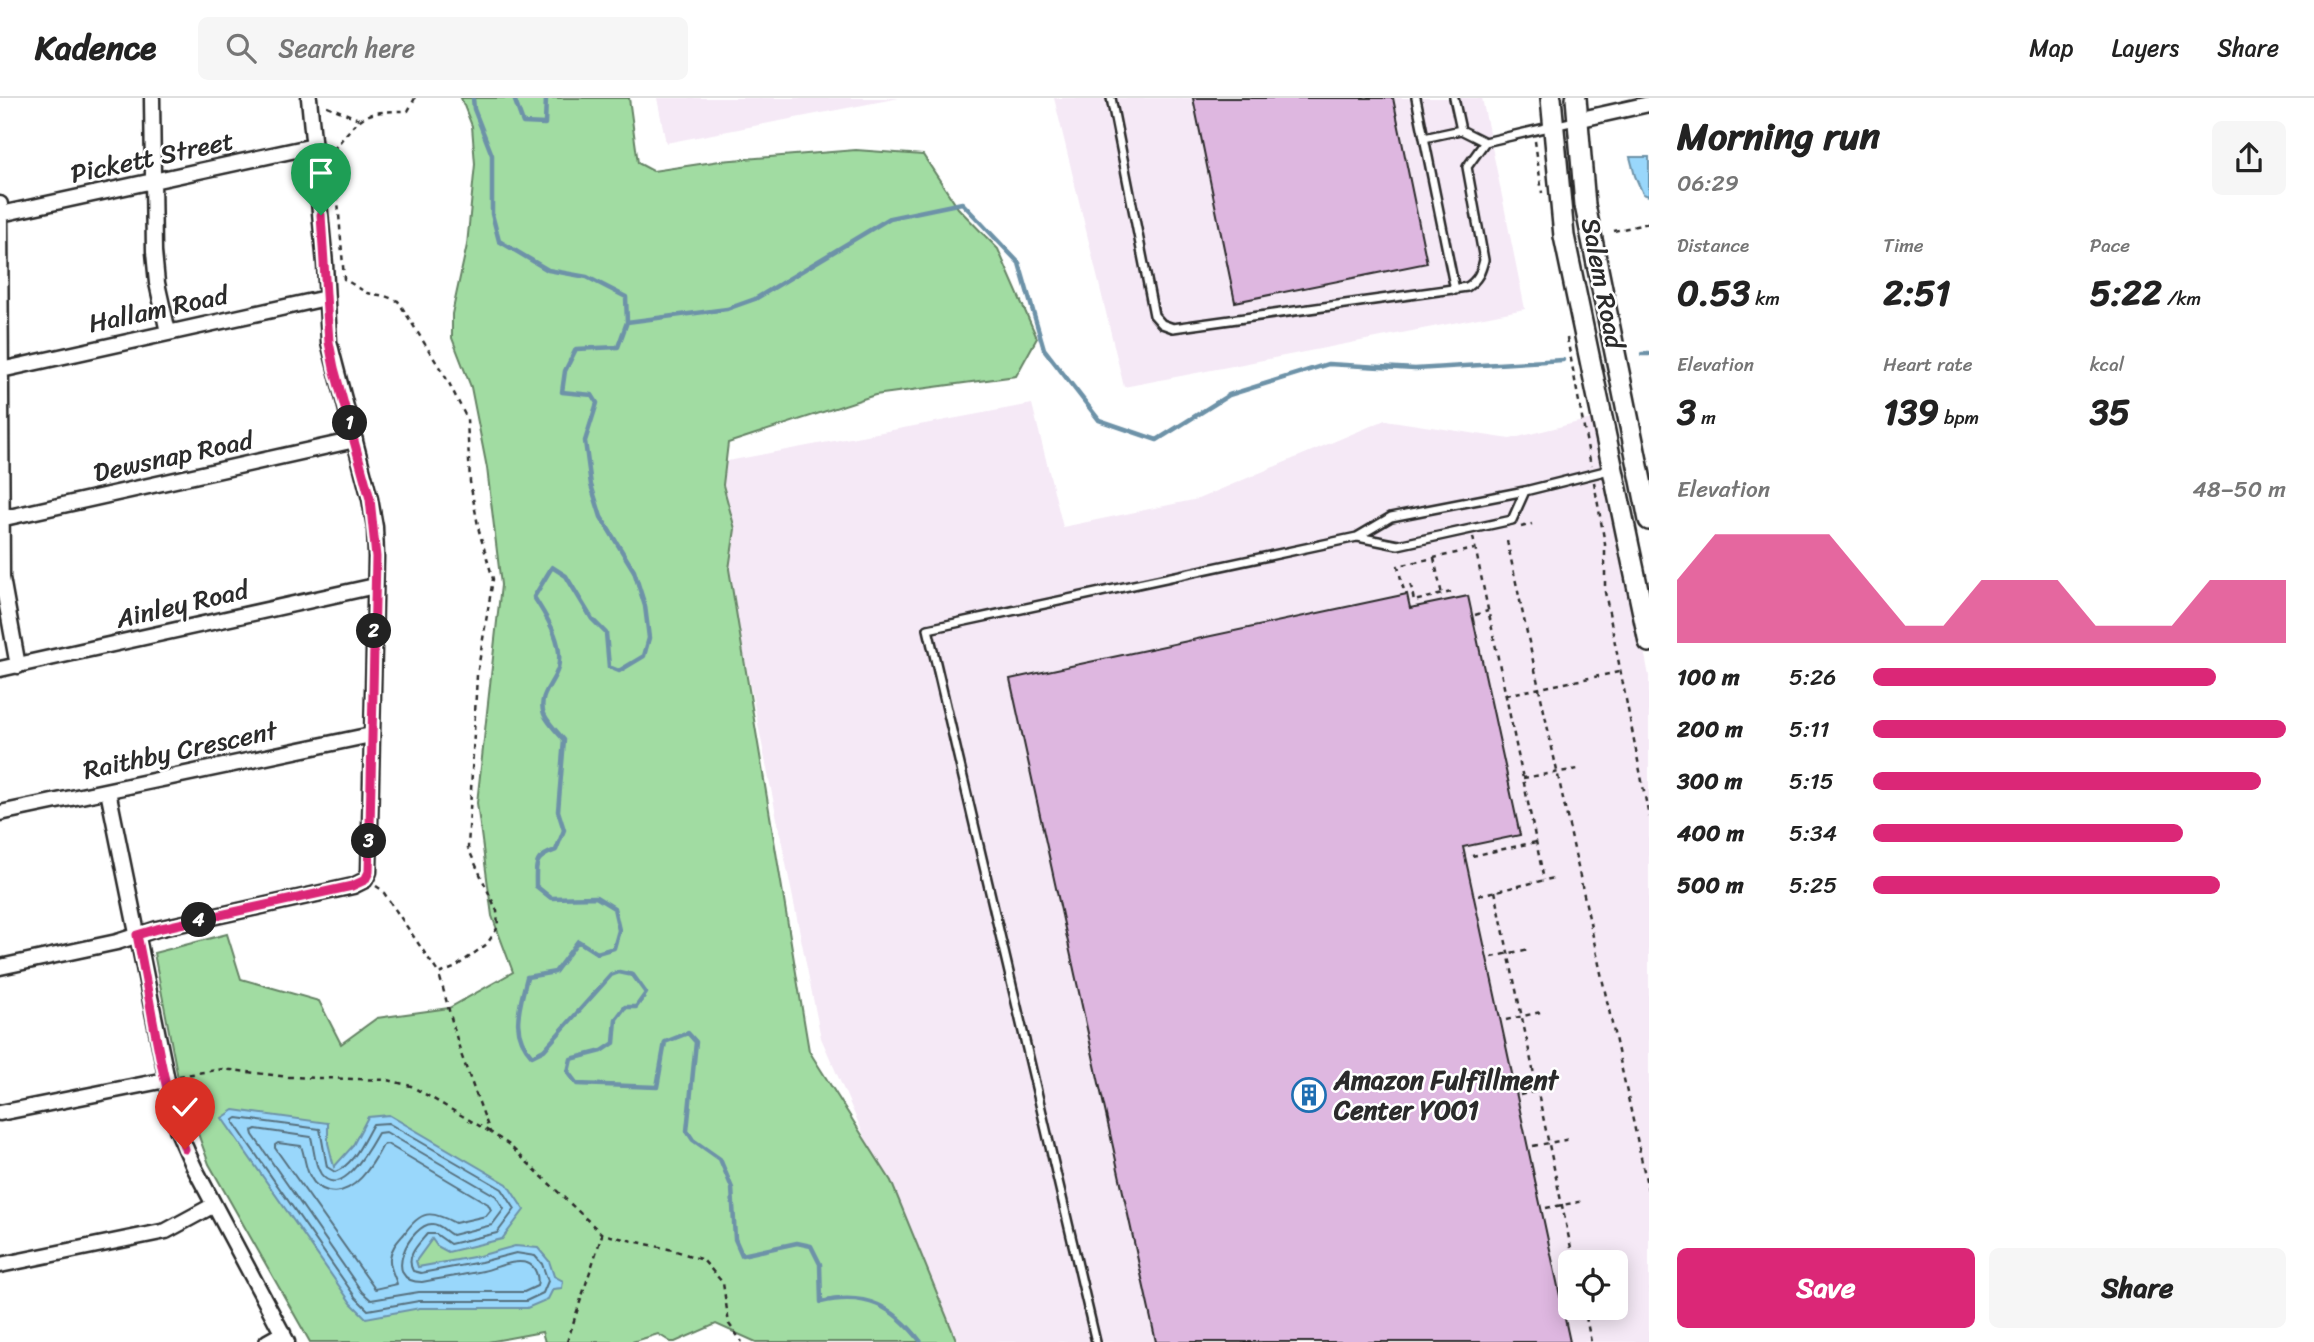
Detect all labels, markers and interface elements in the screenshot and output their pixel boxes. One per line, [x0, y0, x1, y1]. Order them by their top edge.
search box [198, 17, 688, 80]
text: Kadence [35, 19, 156, 77]
text: Search here [278, 25, 415, 71]
text: Map [2029, 27, 2074, 69]
text: Layers [2112, 27, 2179, 69]
text: Share [2217, 27, 2279, 69]
icon: search [222, 29, 260, 67]
text: Morning run [1677, 103, 1880, 170]
street label: Pickett Street [66, 117, 238, 197]
button: share [2212, 121, 2286, 195]
pin [291, 143, 351, 215]
icon: arrive [302, 154, 340, 192]
text: 06:29 [1677, 163, 1739, 204]
street label: Salem Road [1568, 214, 1639, 355]
text: Distance [1677, 229, 1749, 262]
text: Time [1883, 229, 1924, 262]
text: Pace [2090, 229, 2130, 262]
text: 0.53 [1677, 262, 1750, 324]
text: 2:51 [1883, 262, 1951, 324]
text: 5:22 [2090, 262, 2162, 324]
street label: Hallam Road [84, 271, 234, 346]
text: km [1750, 282, 1780, 315]
text: /km [2162, 282, 2201, 315]
text: Elevation [1677, 348, 1754, 381]
text: Heart rate [1883, 348, 1973, 381]
text: kcal [2090, 348, 2124, 381]
text: 3 [1677, 381, 1696, 443]
text: 139 [1883, 381, 1939, 443]
text: 35 [2090, 381, 2130, 443]
text: m [1696, 401, 1716, 434]
text: bpm [1939, 401, 1979, 434]
pin: 1 [332, 406, 368, 440]
text: 1 [345, 406, 354, 439]
street label: Dewsnap Road [89, 416, 259, 495]
text: Elevation [1677, 469, 1770, 510]
text: 48–50 m [2192, 469, 2286, 510]
street label: Ainley Road [110, 566, 255, 642]
pin: 2 [356, 614, 392, 648]
text: 2 [368, 614, 379, 647]
text: 100 m [1677, 657, 1740, 698]
text: 5:26 [1789, 657, 1836, 698]
street label: Raithby Crescent [79, 707, 283, 793]
text: 200 m [1677, 709, 1743, 750]
text: 5:11 [1789, 709, 1830, 750]
text: 300 m [1677, 761, 1742, 802]
text: 5:15 [1789, 761, 1834, 802]
text: 400 m [1677, 813, 1744, 854]
text: 5:34 [1789, 813, 1837, 854]
pin: 3 [352, 824, 386, 858]
text: 3 [363, 824, 374, 857]
text: 500 m [1677, 865, 1744, 906]
text: 5:25 [1789, 865, 1837, 906]
pin: 4 [182, 902, 216, 938]
text: 4 [193, 903, 204, 936]
place label: Amazon Fulfillment Center YOO1 [1333, 1057, 1559, 1133]
building icon: Amazon Fulfillment Center YOO1 [1290, 1076, 1328, 1114]
pin [155, 1077, 215, 1149]
icon: check [166, 1088, 204, 1126]
button: Save [1677, 1248, 1975, 1328]
button: Share [1989, 1248, 2286, 1328]
map controls [1558, 1250, 1628, 1320]
button: locate [1558, 1250, 1628, 1320]

